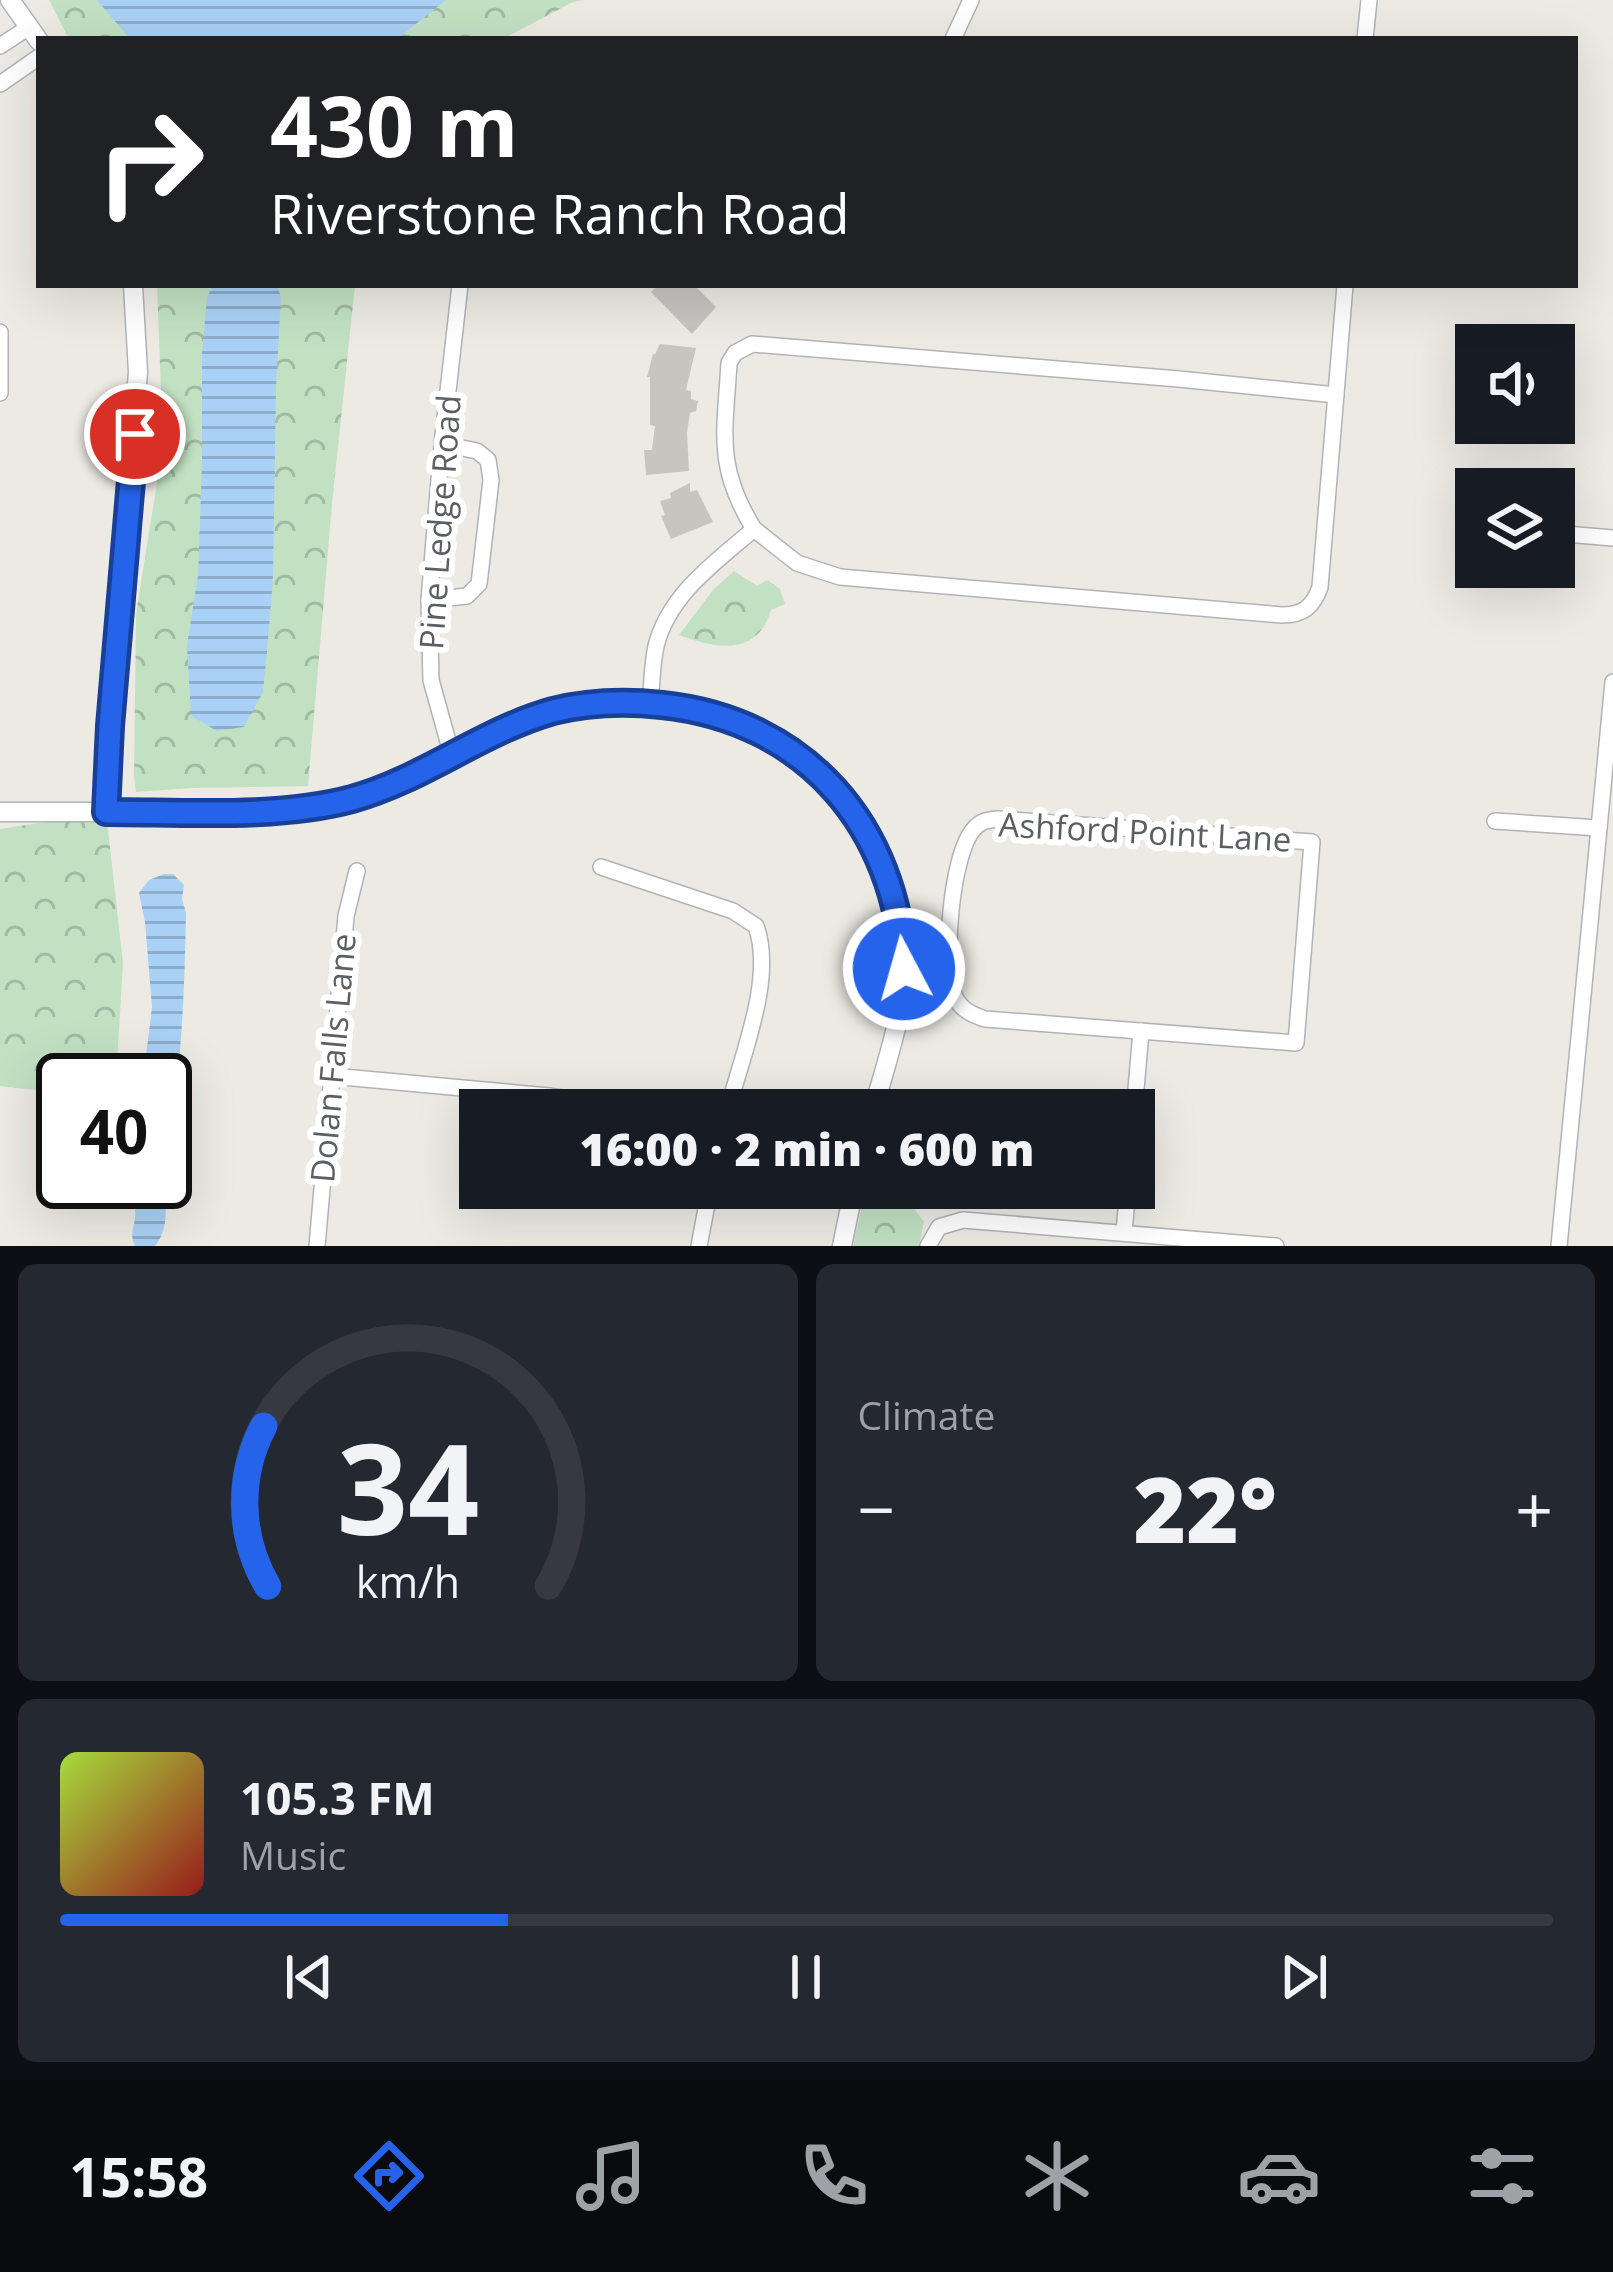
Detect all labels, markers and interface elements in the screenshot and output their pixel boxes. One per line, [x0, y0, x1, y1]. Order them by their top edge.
text: 430 m [270, 67, 518, 182]
icon: right [72, 84, 228, 240]
text: Riverstone Ranch Road [270, 176, 850, 250]
map controls [1455, 324, 1575, 588]
button: sound [1455, 324, 1575, 444]
pin [84, 383, 186, 485]
street label: Pine Ledge Road [408, 393, 471, 651]
icon: arrive [102, 401, 168, 467]
button: layers [1455, 468, 1575, 588]
street label: Ashford Point Lane [998, 801, 1292, 862]
position arrow [841, 906, 967, 1032]
street label: Dolan Falls Lane [299, 932, 366, 1184]
speed limit sign: 40 [36, 1053, 192, 1209]
text: 16:00 · 2 min · 600 m [580, 1118, 1034, 1179]
text: Climate [858, 1388, 995, 1441]
text: 34 [336, 1402, 479, 1572]
text: 22° [1134, 1447, 1277, 1569]
text: − [858, 1463, 895, 1553]
text: + [1515, 1463, 1553, 1553]
text: km/h [356, 1551, 460, 1610]
text: 105.3 FM [240, 1767, 435, 1828]
text: Music [240, 1828, 346, 1881]
icon: previous [276, 1944, 342, 2010]
icon: pause [773, 1944, 839, 2010]
icon: next [1271, 1944, 1337, 2010]
icon: directions [347, 2134, 431, 2218]
icon: music [569, 2134, 653, 2218]
icon: phone [792, 2134, 876, 2218]
icon: climate [1015, 2134, 1099, 2218]
icon: car [1237, 2134, 1321, 2218]
icon: filters [1460, 2134, 1544, 2218]
text: 15:58 [69, 2139, 208, 2213]

